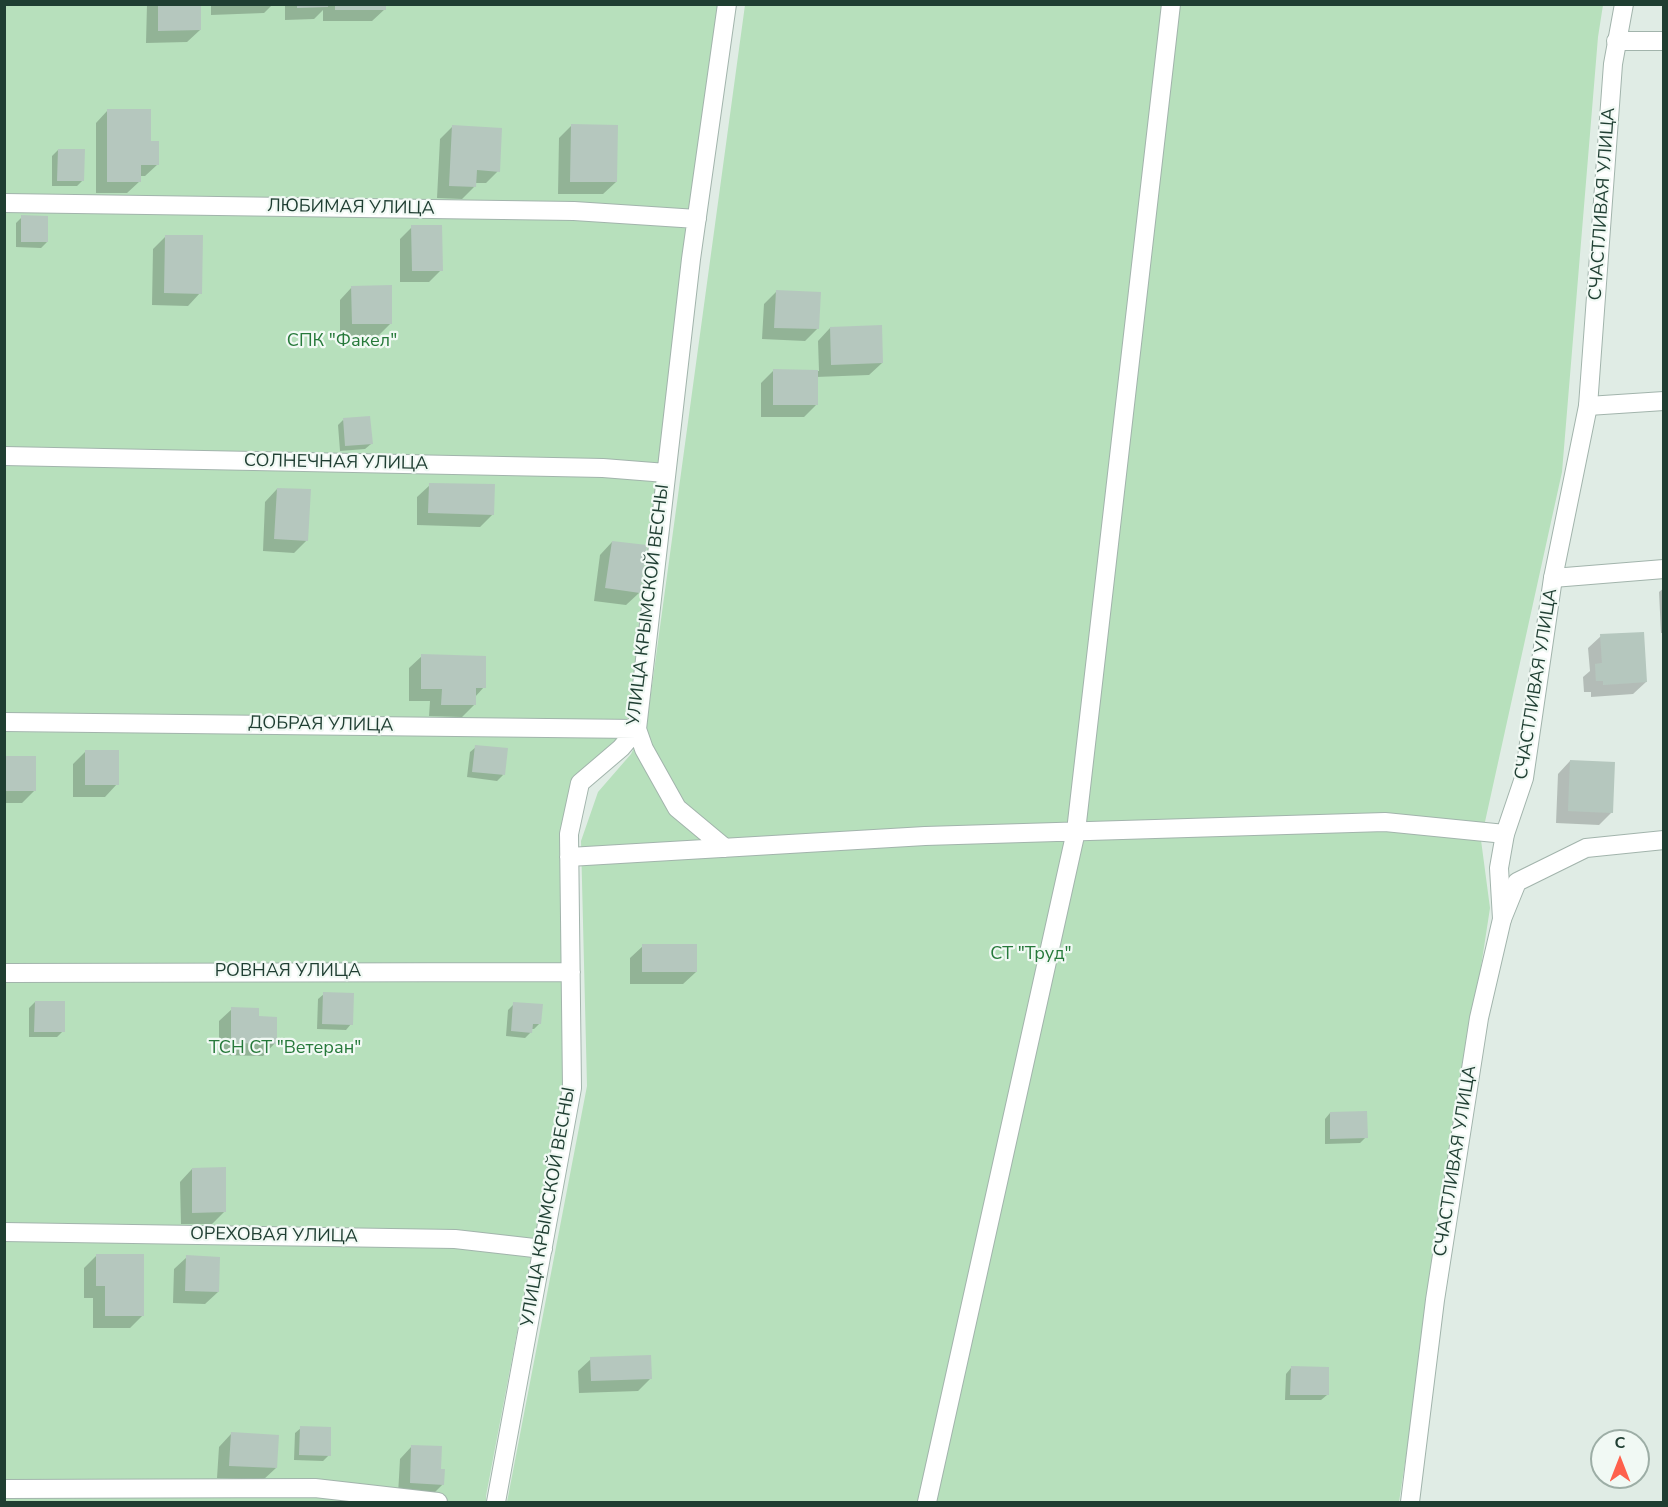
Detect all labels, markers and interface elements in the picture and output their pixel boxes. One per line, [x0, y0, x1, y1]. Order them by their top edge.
street label: СЧАСТЛИВАЯ УЛИЦА [1585, 107, 1621, 301]
street label: ЛЮБИМАЯ УЛИЦА [267, 196, 435, 220]
park label: СПК "Факел" [287, 331, 397, 353]
street label: СОЛНЕЧНАЯ УЛИЦА [244, 451, 428, 475]
street label: УЛИЦА КРЫМСКОЙ ВЕСНЫ [623, 483, 675, 727]
street label: СЧАСТЛИВАЯ УЛИЦА [1511, 587, 1563, 781]
street label: ДОБРАЯ УЛИЦА [248, 713, 394, 737]
park label: СТ "Труд" [990, 944, 1072, 966]
street label: РОВНАЯ УЛИЦА [215, 961, 361, 983]
park label: ТСН СТ "Ветеран" [209, 1038, 361, 1060]
street label: СЧАСТЛИВАЯ УЛИЦА [1430, 1064, 1482, 1258]
street label: УЛИЦА КРЫМСКОЙ ВЕСНЫ [517, 1085, 581, 1329]
street label: ОРЕХОВАЯ УЛИЦА [190, 1224, 358, 1248]
north arrow [1590, 1429, 1650, 1489]
text: С [1615, 1432, 1625, 1454]

